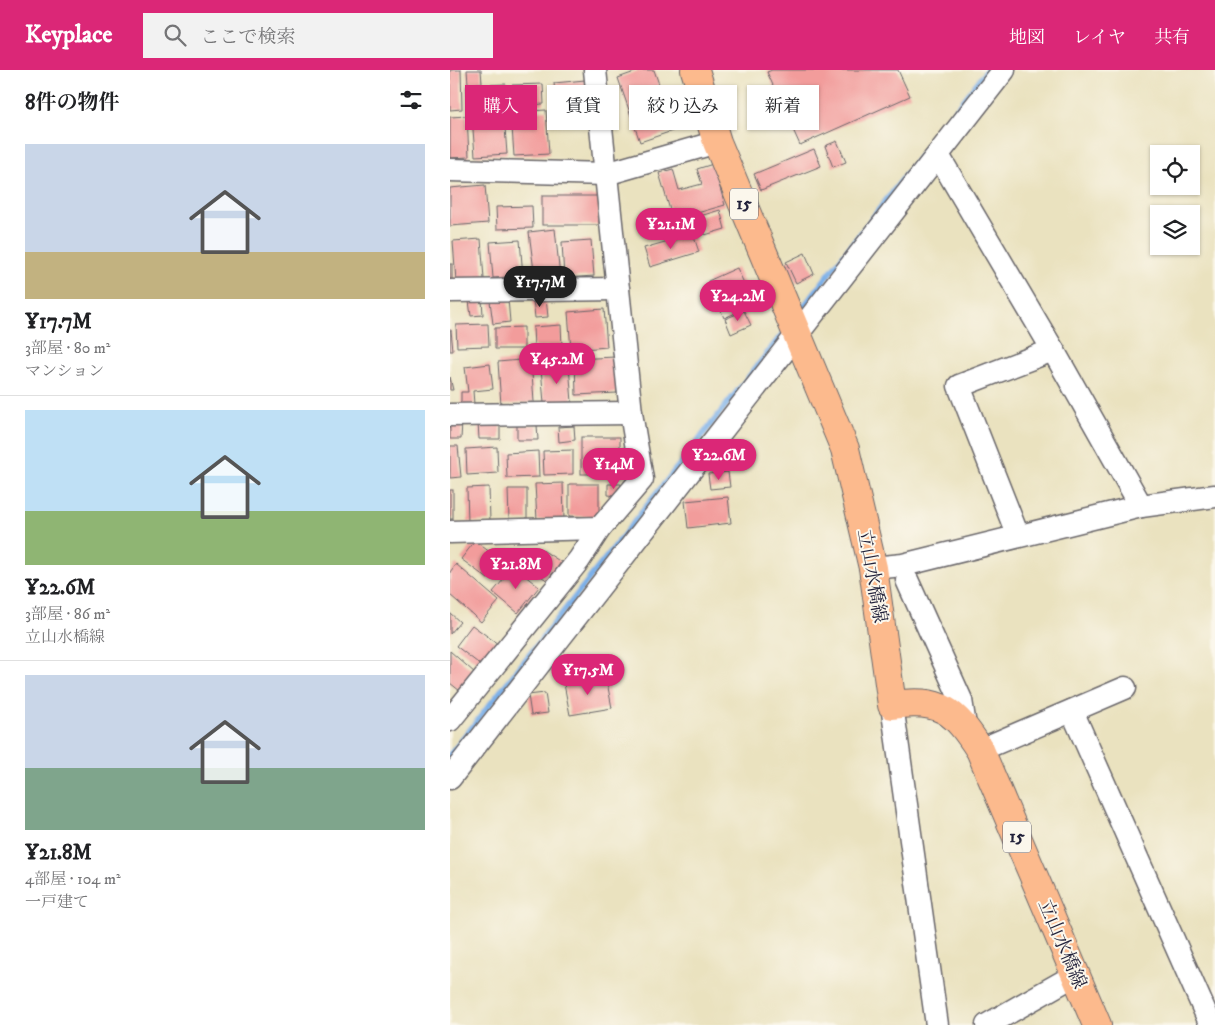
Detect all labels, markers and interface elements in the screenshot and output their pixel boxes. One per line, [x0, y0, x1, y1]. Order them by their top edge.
search box [143, 13, 493, 58]
text: Keyplace [25, 20, 113, 50]
icon: search [161, 21, 189, 49]
text: ここで検索 [201, 26, 296, 49]
text: 地図 [1009, 27, 1045, 49]
text: レイヤ [1073, 27, 1126, 49]
text: 共有 [1154, 27, 1190, 49]
chip: 購入 [465, 85, 537, 130]
chip: 賃貸 [547, 85, 619, 130]
chip: 絞り込み [629, 85, 737, 130]
chip: 新着 [747, 85, 819, 130]
icon: filters [397, 86, 425, 114]
text: 8件の物件 [25, 90, 120, 116]
map controls [1150, 145, 1200, 255]
button: locate [1150, 145, 1200, 195]
icon: home [180, 177, 270, 267]
road number: 15 [730, 188, 758, 220]
button: layers [1150, 205, 1200, 255]
pin: ¥21.1M [630, 208, 712, 250]
text: ¥21.1M [647, 214, 695, 234]
pin: ¥17.7M [499, 266, 581, 308]
text: ¥17.7M [515, 272, 565, 292]
pin: ¥24.2M [697, 280, 779, 322]
text: ¥24.2M [711, 286, 765, 306]
text: ¥17.7M [25, 309, 92, 335]
text: 3部屋 · 80 m² [25, 338, 110, 358]
pin: ¥45.2M [516, 342, 598, 385]
text: ¥45.2M [530, 349, 584, 369]
text: マンション [25, 361, 104, 381]
pin: ¥22.6M [678, 438, 760, 481]
icon: home [180, 442, 270, 532]
text: ¥22.6M [692, 445, 746, 465]
pin: ¥14M [584, 448, 644, 490]
text: ¥14M [594, 454, 634, 474]
street label: 立山水橋線 [852, 527, 892, 625]
pin: ¥21.8M [475, 548, 557, 590]
text: ¥21.8M [491, 554, 541, 574]
text: ¥22.6M [25, 575, 95, 601]
text: 3部屋 · 86 m² [25, 604, 110, 624]
text: 立山水橋線 [25, 627, 105, 647]
pin: ¥17.5M [547, 654, 629, 696]
text: ¥17.5M [562, 660, 614, 680]
icon: home [180, 707, 270, 797]
road number: 15 [1003, 822, 1031, 852]
text: ¥21.8M [25, 840, 92, 866]
text: 4部屋 · 104 m² [25, 869, 121, 889]
text: 一戸建て [25, 892, 89, 912]
street label: 立山水橋線 [1033, 896, 1091, 992]

